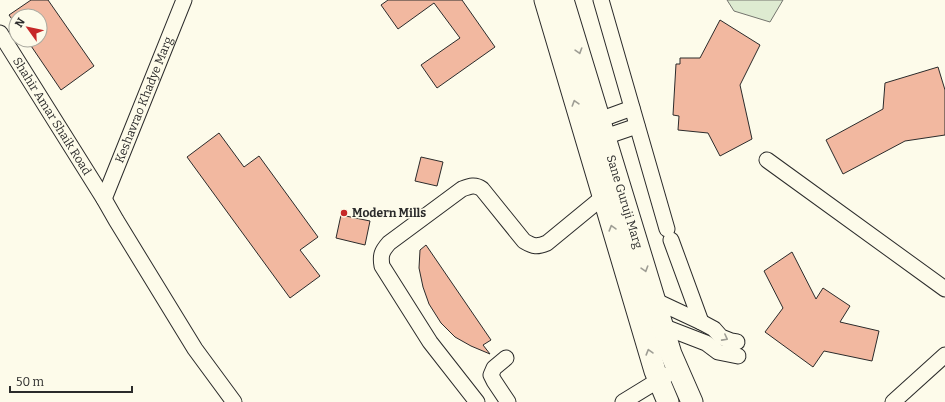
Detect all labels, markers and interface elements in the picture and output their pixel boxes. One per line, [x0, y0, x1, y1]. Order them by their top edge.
north arrow [8, 8, 48, 48]
text: N [12, 15, 28, 30]
street label: Keshavrao Khadye Marg [112, 34, 176, 165]
one-way arrow [574, 47, 583, 54]
street label: Shahir Amar Shaik Road [10, 55, 94, 178]
one-way arrow [571, 100, 580, 107]
street label: Sane Guruji Marg [604, 153, 646, 251]
place label: Modern Mills [352, 206, 426, 220]
marker: Modern Mills [339, 208, 349, 218]
one-way arrow [608, 225, 617, 232]
one-way arrow [640, 265, 649, 272]
one-way arrow [721, 333, 728, 341]
one-way arrow [645, 349, 654, 356]
scale bar [10, 368, 132, 394]
text: 50 m [16, 375, 45, 389]

